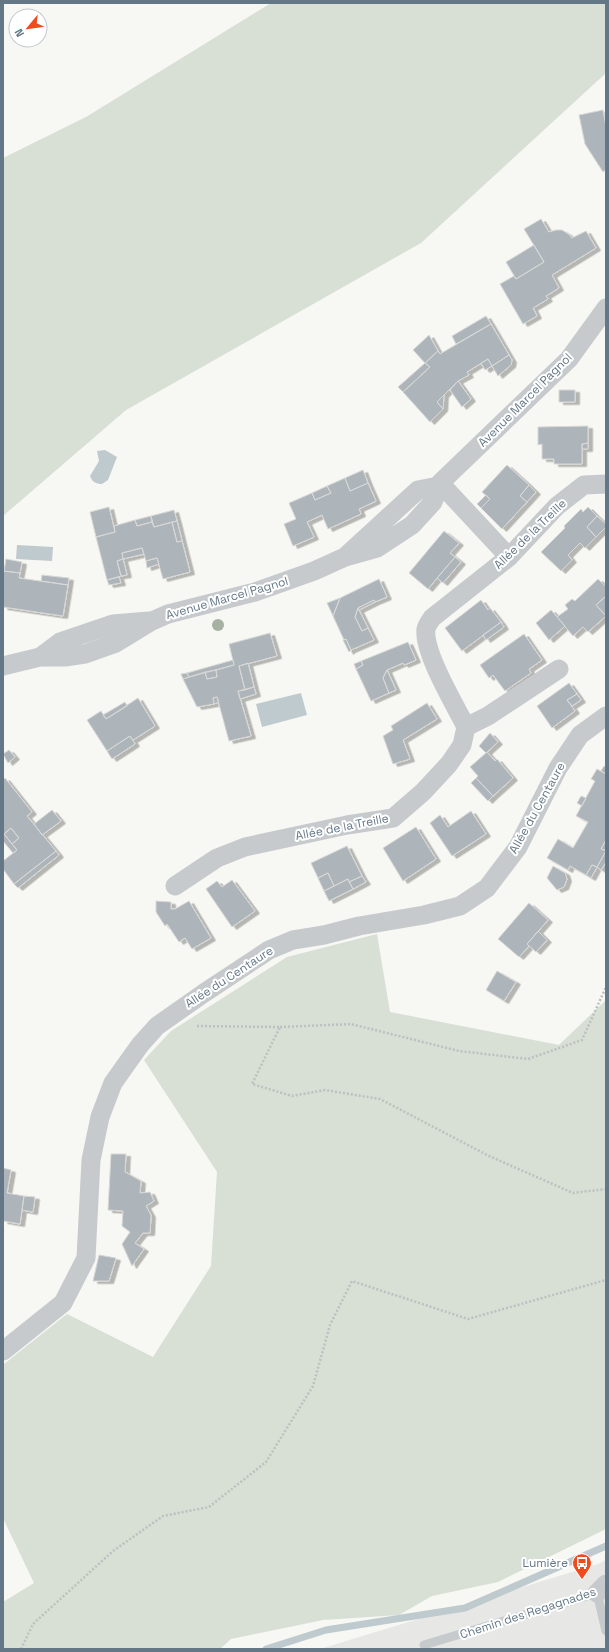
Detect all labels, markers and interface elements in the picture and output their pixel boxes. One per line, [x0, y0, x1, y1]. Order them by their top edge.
north arrow [8, 8, 48, 48]
text: N [11, 26, 27, 39]
street label: Avenue Marcel Pagnol [475, 350, 575, 450]
street label: Allée de la Treille [490, 495, 570, 573]
street label: Avenue Marcel Pagnol [164, 573, 290, 623]
street label: Allée du Centaure [505, 760, 569, 856]
street label: Allée de la Treille [294, 810, 390, 844]
street label: Allée du Centaure [182, 943, 276, 1011]
bus stop icon: Lumière [571, 1552, 593, 1580]
place label: Lumière [522, 1555, 568, 1571]
street label: Chemin des Regagnades [458, 1583, 598, 1643]

